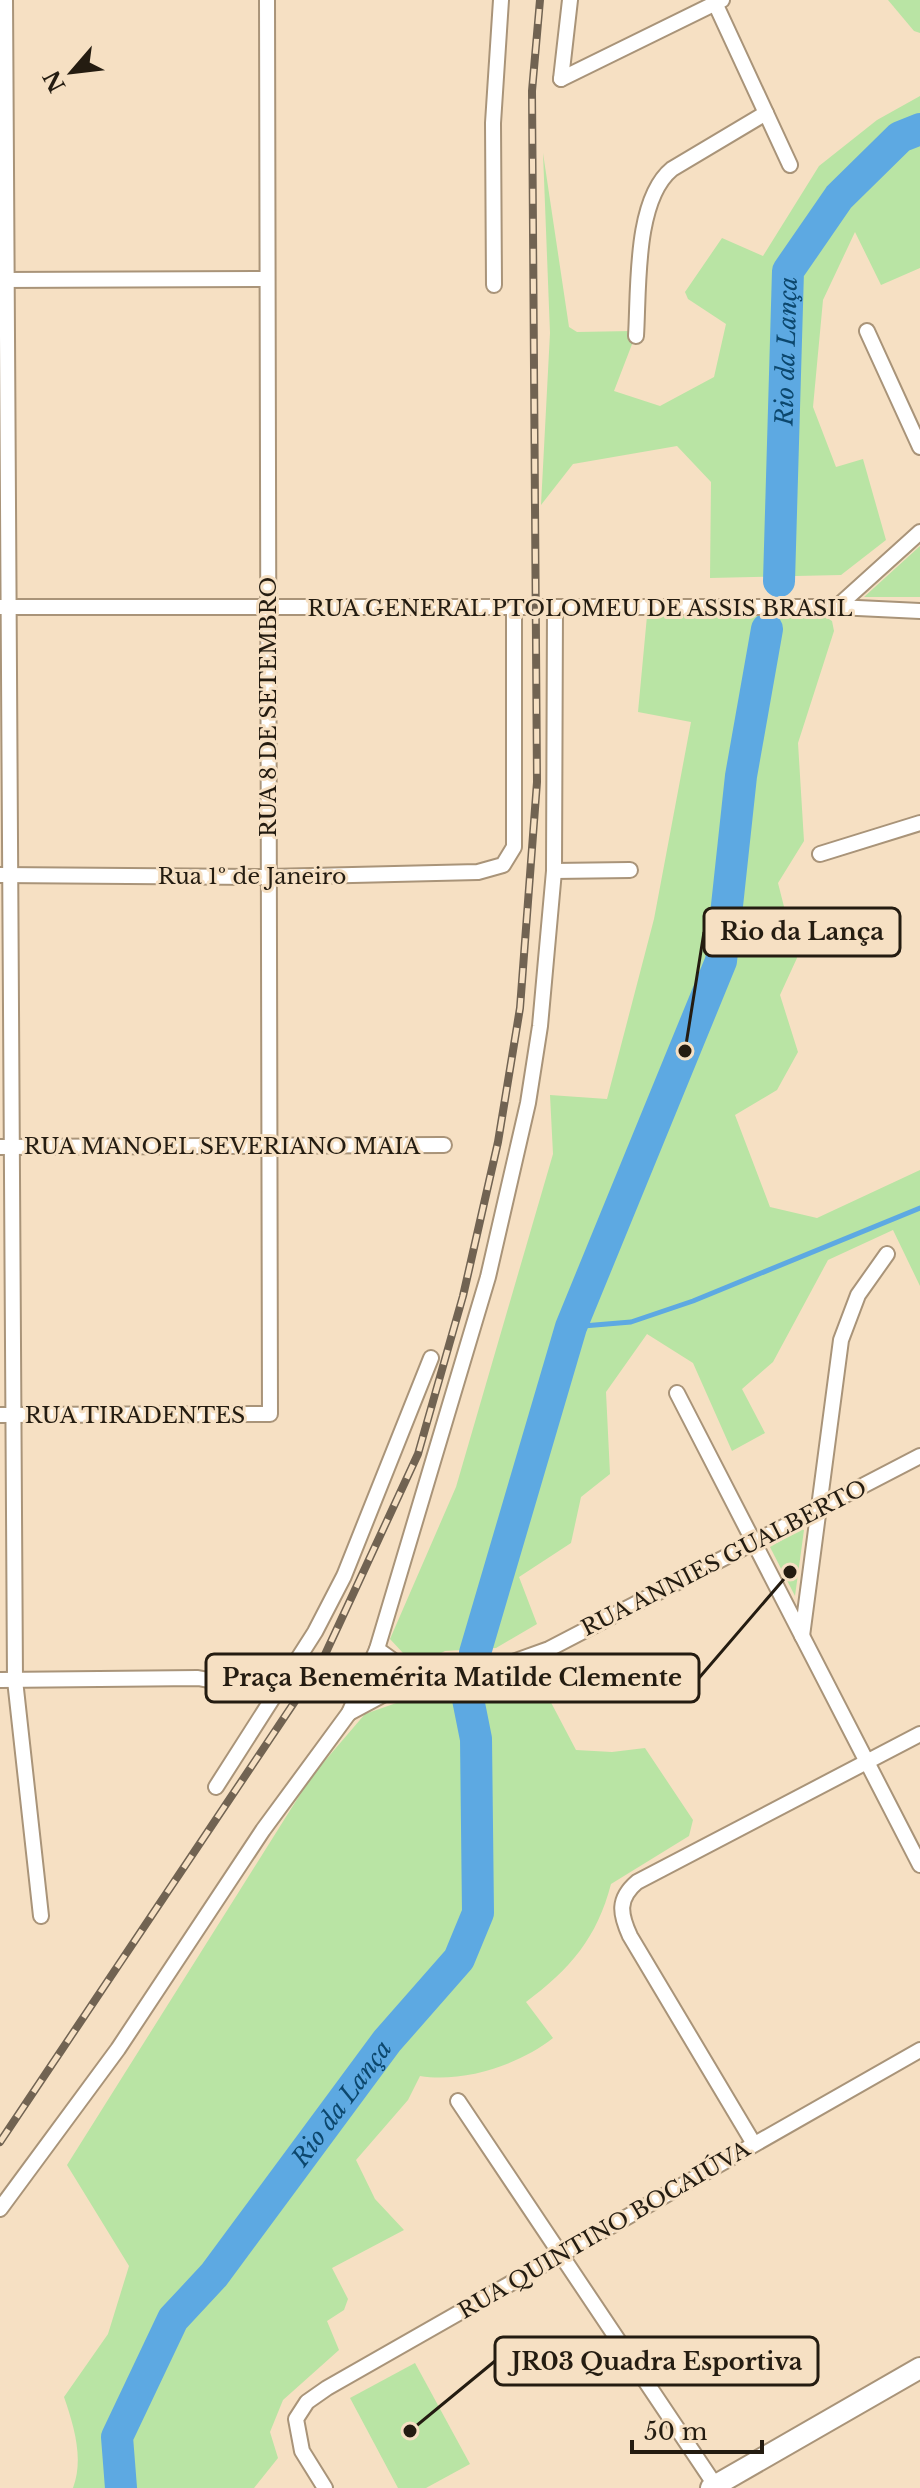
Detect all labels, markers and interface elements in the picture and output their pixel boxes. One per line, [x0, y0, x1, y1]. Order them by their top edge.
north arrow [32, 32, 112, 112]
text: N [38, 65, 72, 97]
water label: Rio da Lança [769, 276, 802, 427]
street label: RUA 8 DE SETEMBRO [255, 577, 282, 837]
street label: RUA GENERAL PTOLOMEU DE ASSIS BRASIL [308, 595, 852, 622]
street label: Rua 1º de Janeiro [158, 863, 346, 890]
callout: Rio da Lança [704, 908, 900, 956]
text: Rio da Lança [720, 917, 884, 946]
street label: RUA MANOEL SEVERIANO MAIA [24, 1133, 421, 1160]
street label: RUA TIRADENTES [25, 1402, 245, 1429]
street label: RUA ANNIES GUALBERTO [577, 1474, 871, 1642]
callout: Praça Benemérita Matilde Clemente [206, 1654, 699, 1702]
text: Praça Benemérita Matilde Clemente [222, 1663, 682, 1692]
water label: Rio da Lança [285, 2034, 397, 2172]
street label: RUA QUINTINO BOCAIÚVA [453, 2134, 755, 2325]
callout: JR03 Quadra Esportiva [495, 2337, 818, 2385]
text: JR03 Quadra Esportiva [506, 2347, 803, 2376]
scale bar [632, 2404, 762, 2454]
text: 50 m [644, 2417, 708, 2446]

